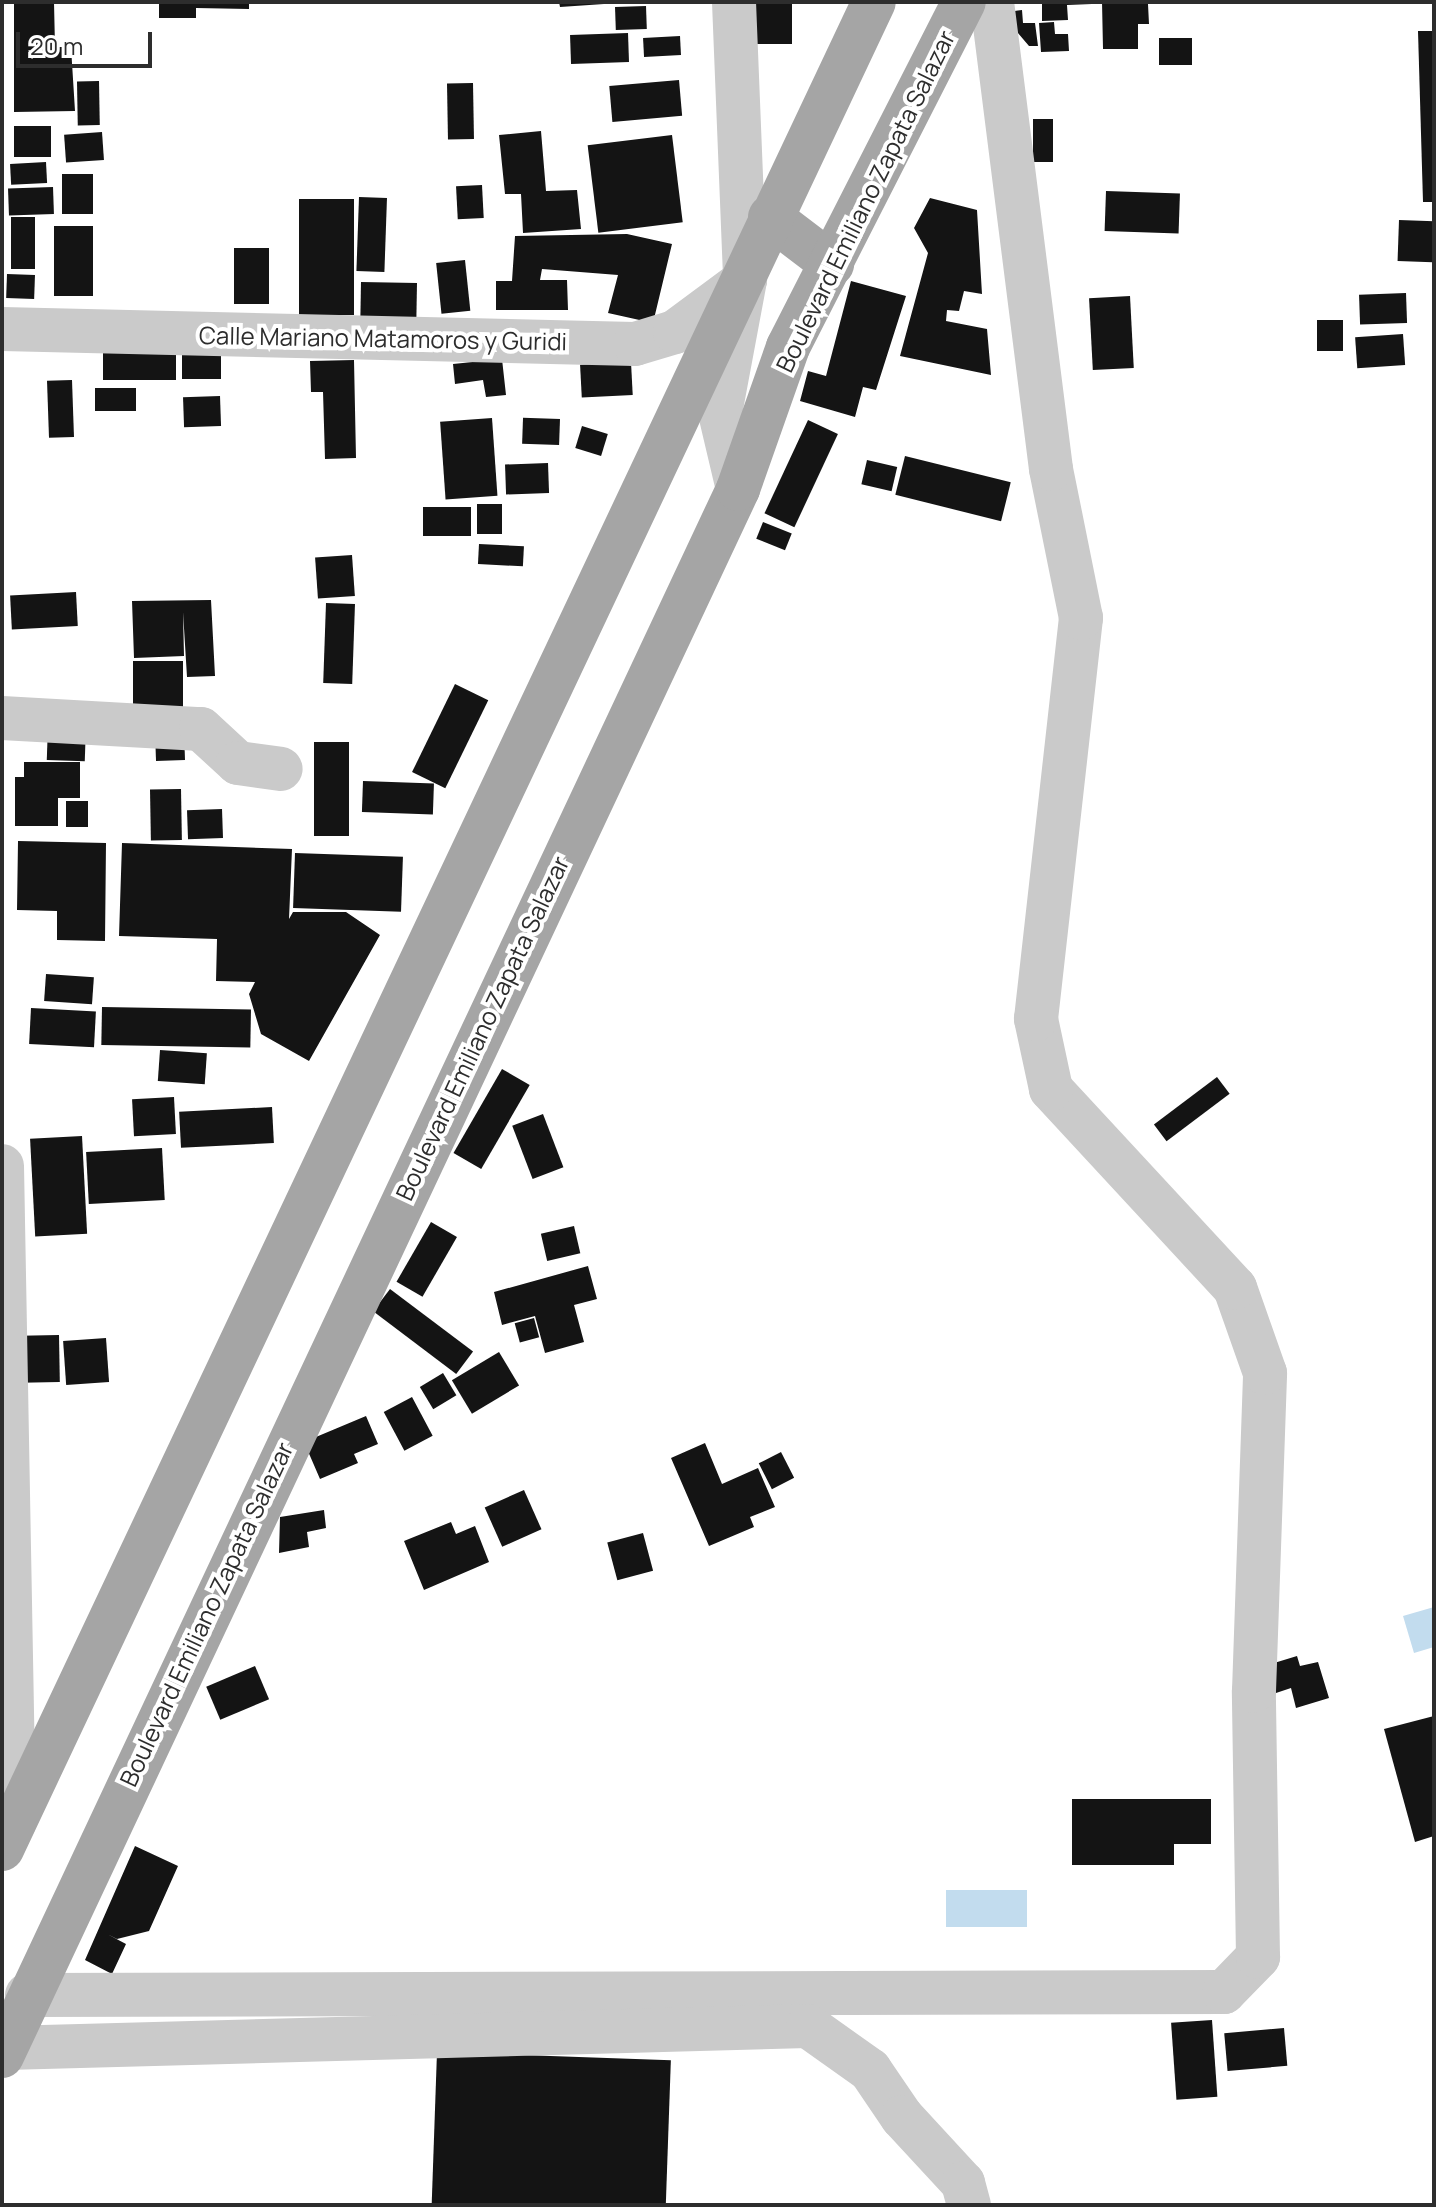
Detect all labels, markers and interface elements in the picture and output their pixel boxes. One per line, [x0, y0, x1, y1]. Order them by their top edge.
scale bar [20, 16, 156, 66]
street label: Boulevard Emiliano Zapata Salazar [770, 26, 960, 376]
text: 20 m [30, 29, 83, 62]
street label: Calle Mariano Matamoros y Guridi [199, 320, 567, 356]
street label: Boulevard Emiliano Zapata Salazar [389, 851, 575, 1205]
street label: Boulevard Emiliano Zapata Salazar [113, 1437, 299, 1791]

